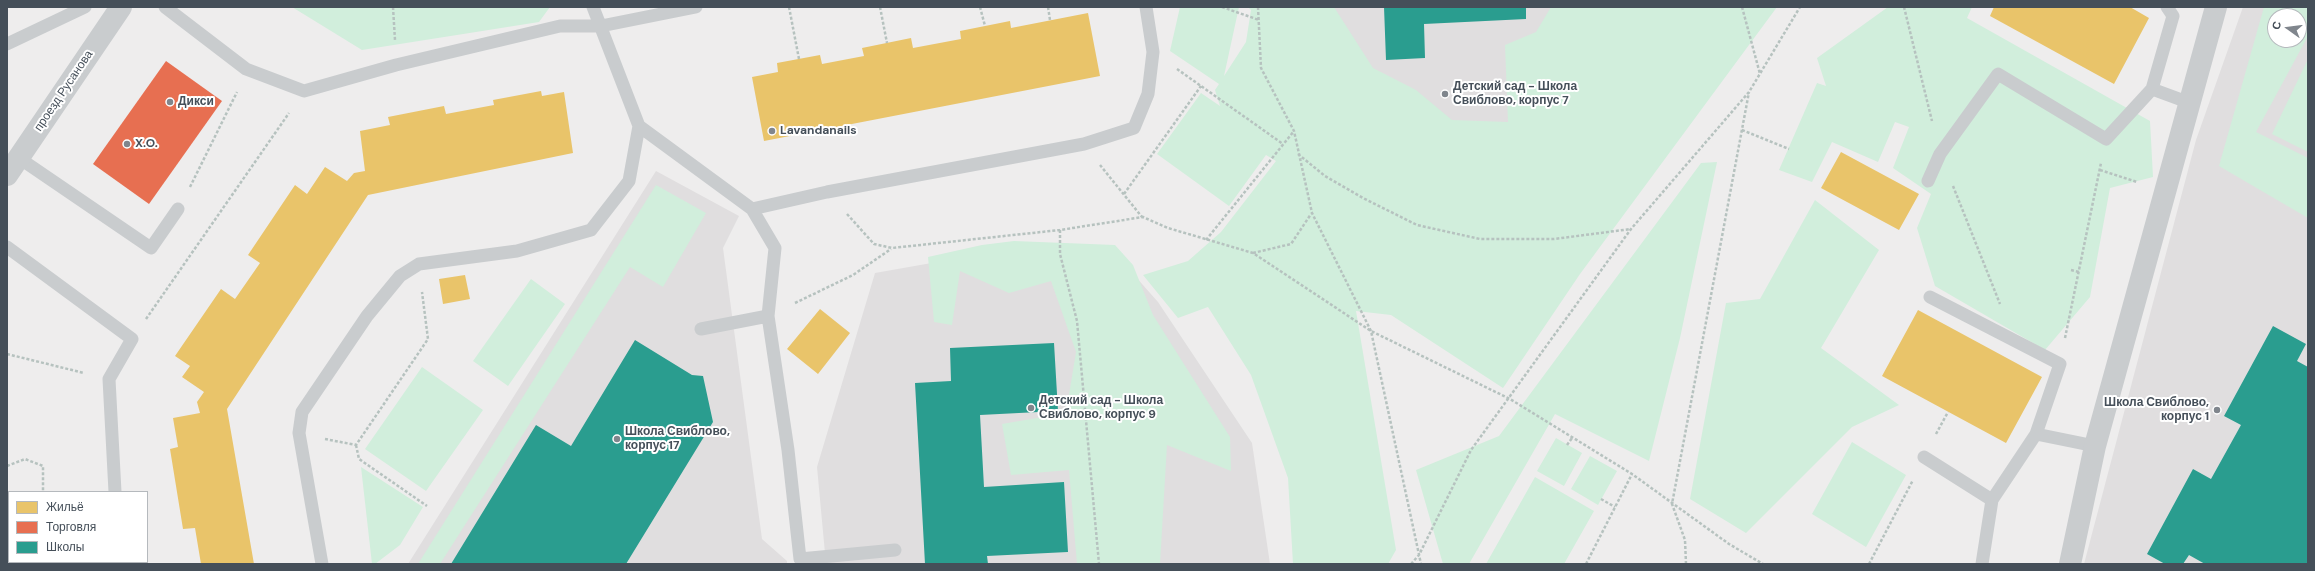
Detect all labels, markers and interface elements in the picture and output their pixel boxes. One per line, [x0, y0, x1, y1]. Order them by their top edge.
north arrow [2267, 8, 2307, 48]
text: С [2269, 20, 2284, 31]
street label: проезд Русанова [32, 48, 96, 134]
place label: Детский сад - Школа Свиблово, корпус 7 [1453, 80, 1577, 108]
marker: Детский сад - Школа Свиблово, корпус 7 [1440, 89, 1450, 99]
place label: Дикси [178, 95, 214, 109]
marker: Дикси [165, 97, 175, 107]
place label: Lavandanails [780, 124, 857, 138]
marker: Lavandanails [767, 126, 777, 136]
place label: X.O. [135, 137, 158, 151]
marker: X.O. [122, 139, 132, 149]
place label: Детский сад - Школа Свиблово, корпус 9 [1039, 394, 1163, 422]
place label: Школа Свиблово, корпус 1 [2104, 396, 2209, 424]
marker: Детский сад - Школа Свиблово, корпус 9 [1026, 403, 1036, 413]
marker: Школа Свиблово, корпус 1 [2212, 405, 2222, 415]
place label: Школа Свиблово, корпус 17 [625, 425, 730, 453]
marker: Школа Свиблово, корпус 17 [612, 434, 622, 444]
legend [8, 491, 148, 563]
text: Жильё [46, 499, 84, 515]
text: Торговля [46, 519, 96, 535]
text: Школы [46, 539, 84, 555]

